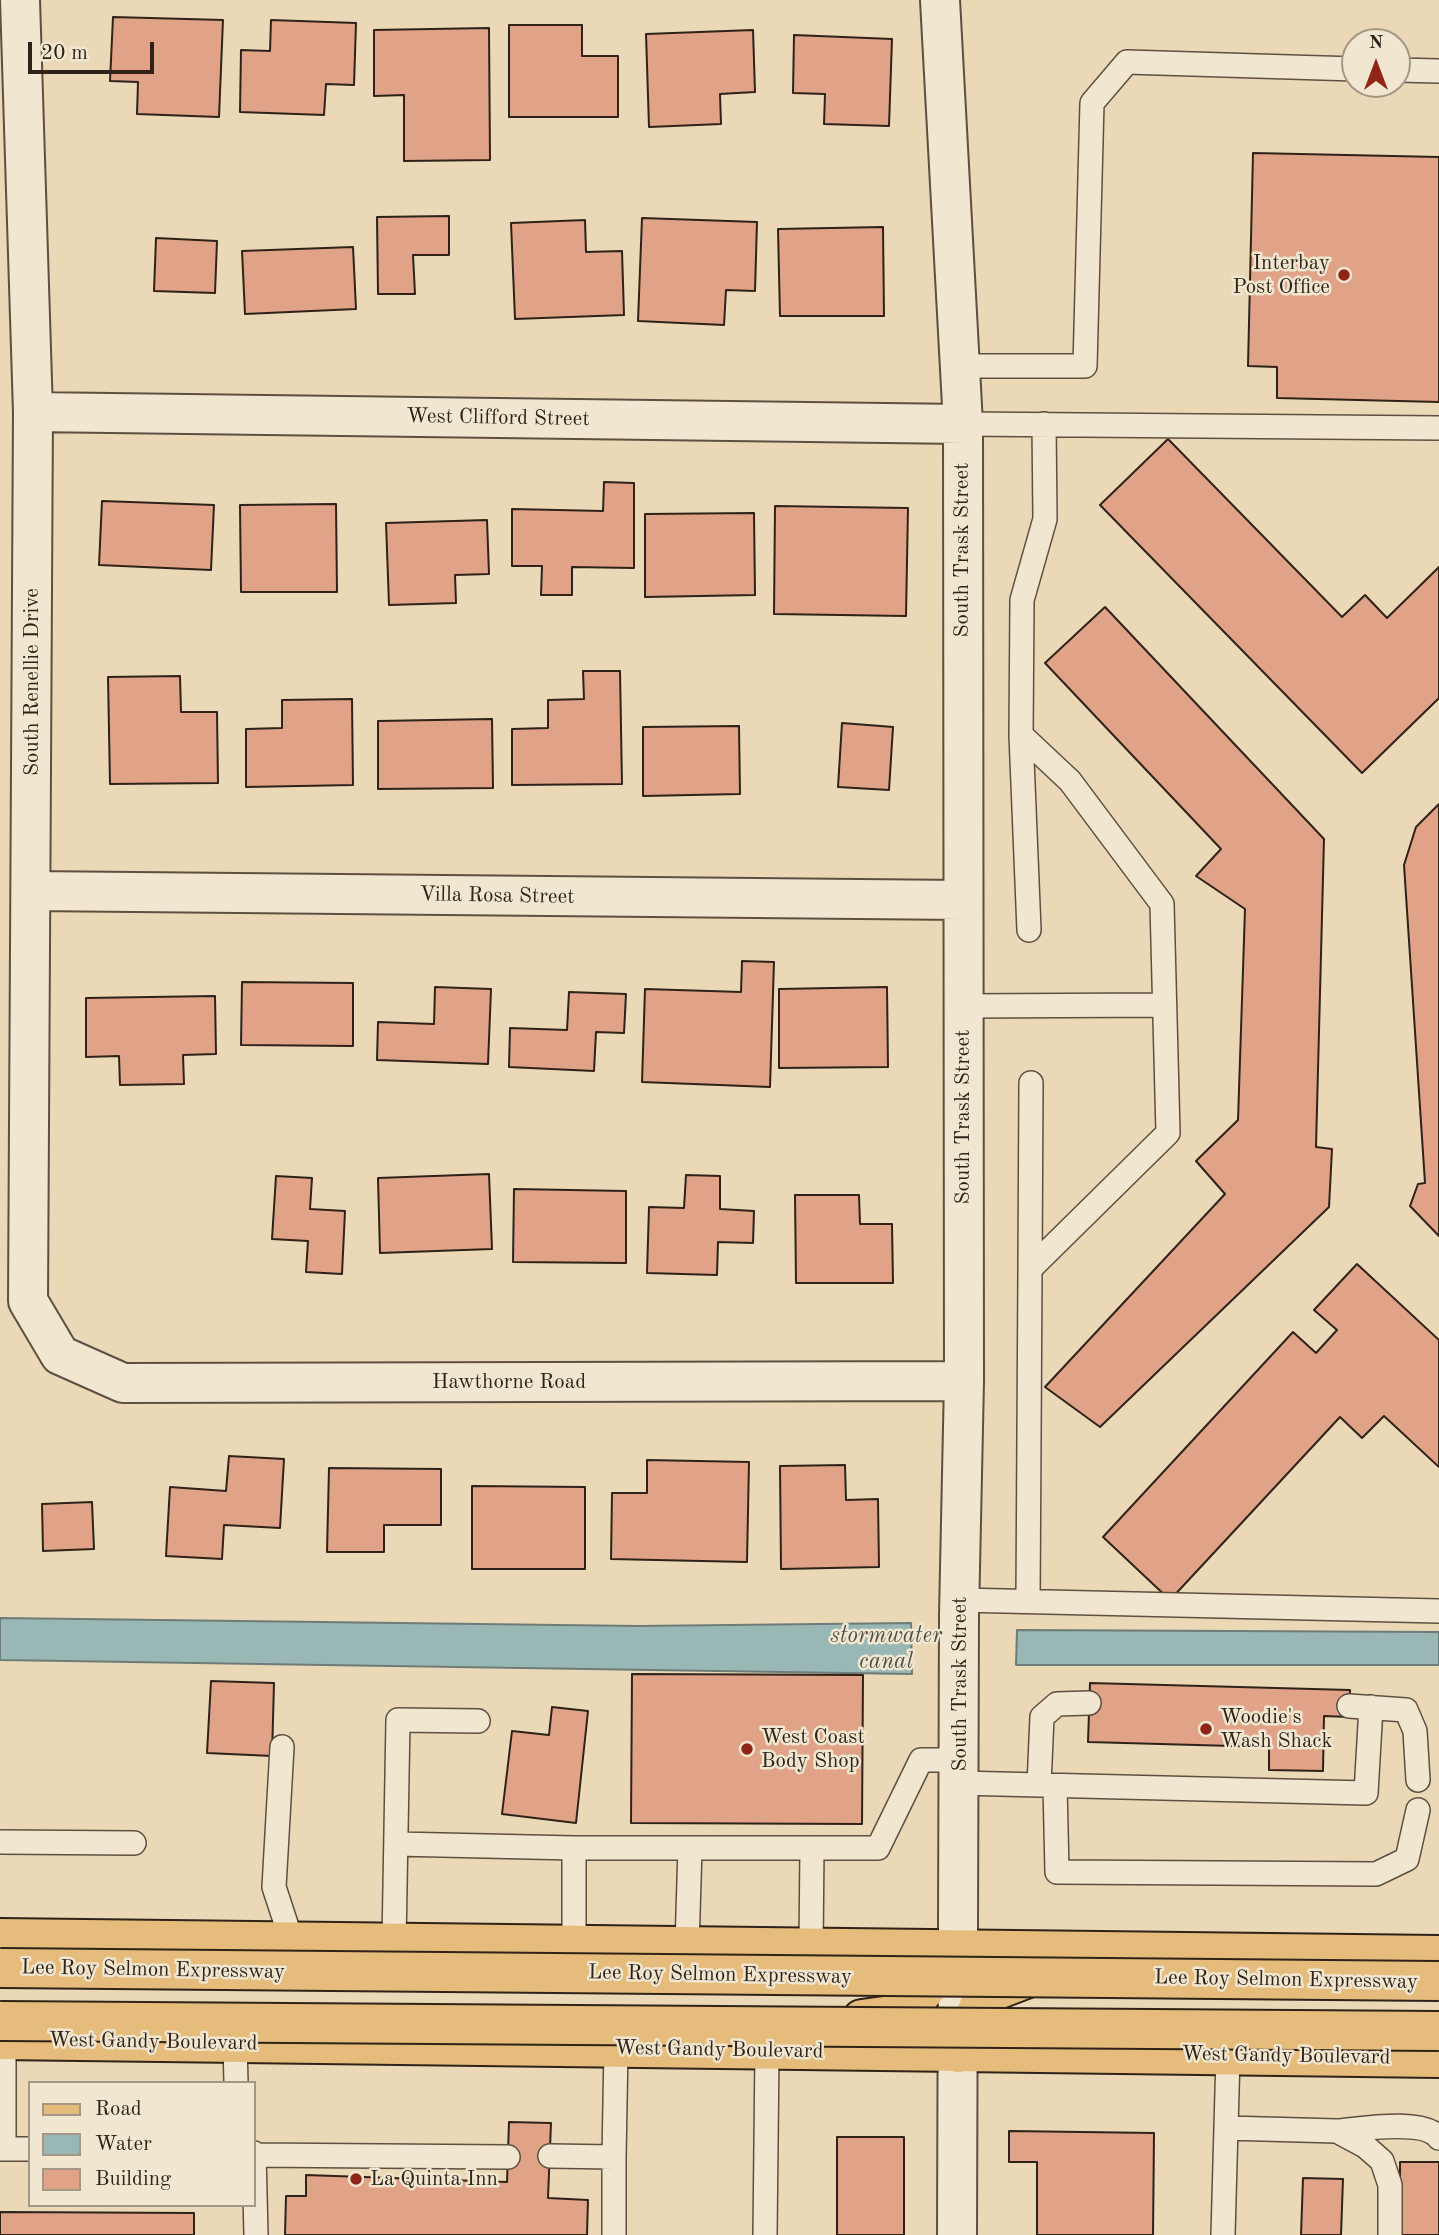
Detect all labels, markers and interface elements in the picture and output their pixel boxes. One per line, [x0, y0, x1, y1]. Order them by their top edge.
scale bar [32, 28, 158, 72]
north arrow [1341, 28, 1411, 98]
text: N [1369, 34, 1383, 53]
text: 20 m [41, 43, 88, 64]
place label: Interbay Post Office [1232, 250, 1330, 300]
marker: Interbay Post Office [1336, 267, 1352, 283]
street label: West Clifford Street [406, 404, 590, 432]
street label: South Trask Street [949, 463, 975, 637]
street label: South Renellie Drive [19, 588, 45, 776]
street label: Villa Rosa Street [419, 882, 575, 910]
street label: South Trask Street [950, 1030, 976, 1204]
street label: Hawthorne Road [432, 1369, 586, 1395]
street label: South Trask Street [947, 1597, 973, 1771]
water label: stormwater canal [830, 1622, 942, 1676]
place label: Woodie's Wash Shack [1220, 1704, 1332, 1754]
marker: Woodie's Wash Shack [1198, 1721, 1214, 1737]
place label: West Coast Body Shop [761, 1724, 865, 1774]
marker: West Coast Body Shop [739, 1741, 755, 1757]
street label: Lee Roy Selmon Expressway [21, 1955, 285, 1985]
street label: Lee Roy Selmon Expressway [588, 1960, 852, 1990]
street label: Lee Roy Selmon Expressway [1154, 1965, 1418, 1995]
street label: West Gandy Boulevard [48, 2028, 258, 2056]
street label: West Gandy Boulevard [614, 2036, 824, 2064]
street label: West Gandy Boulevard [1181, 2042, 1391, 2070]
legend [28, 2081, 256, 2207]
text: Road [95, 2099, 142, 2120]
text: Water [95, 2134, 152, 2155]
place label: La Quinta Inn [370, 2166, 498, 2192]
text: Building [95, 2169, 171, 2190]
marker: La Quinta Inn [348, 2171, 364, 2187]

